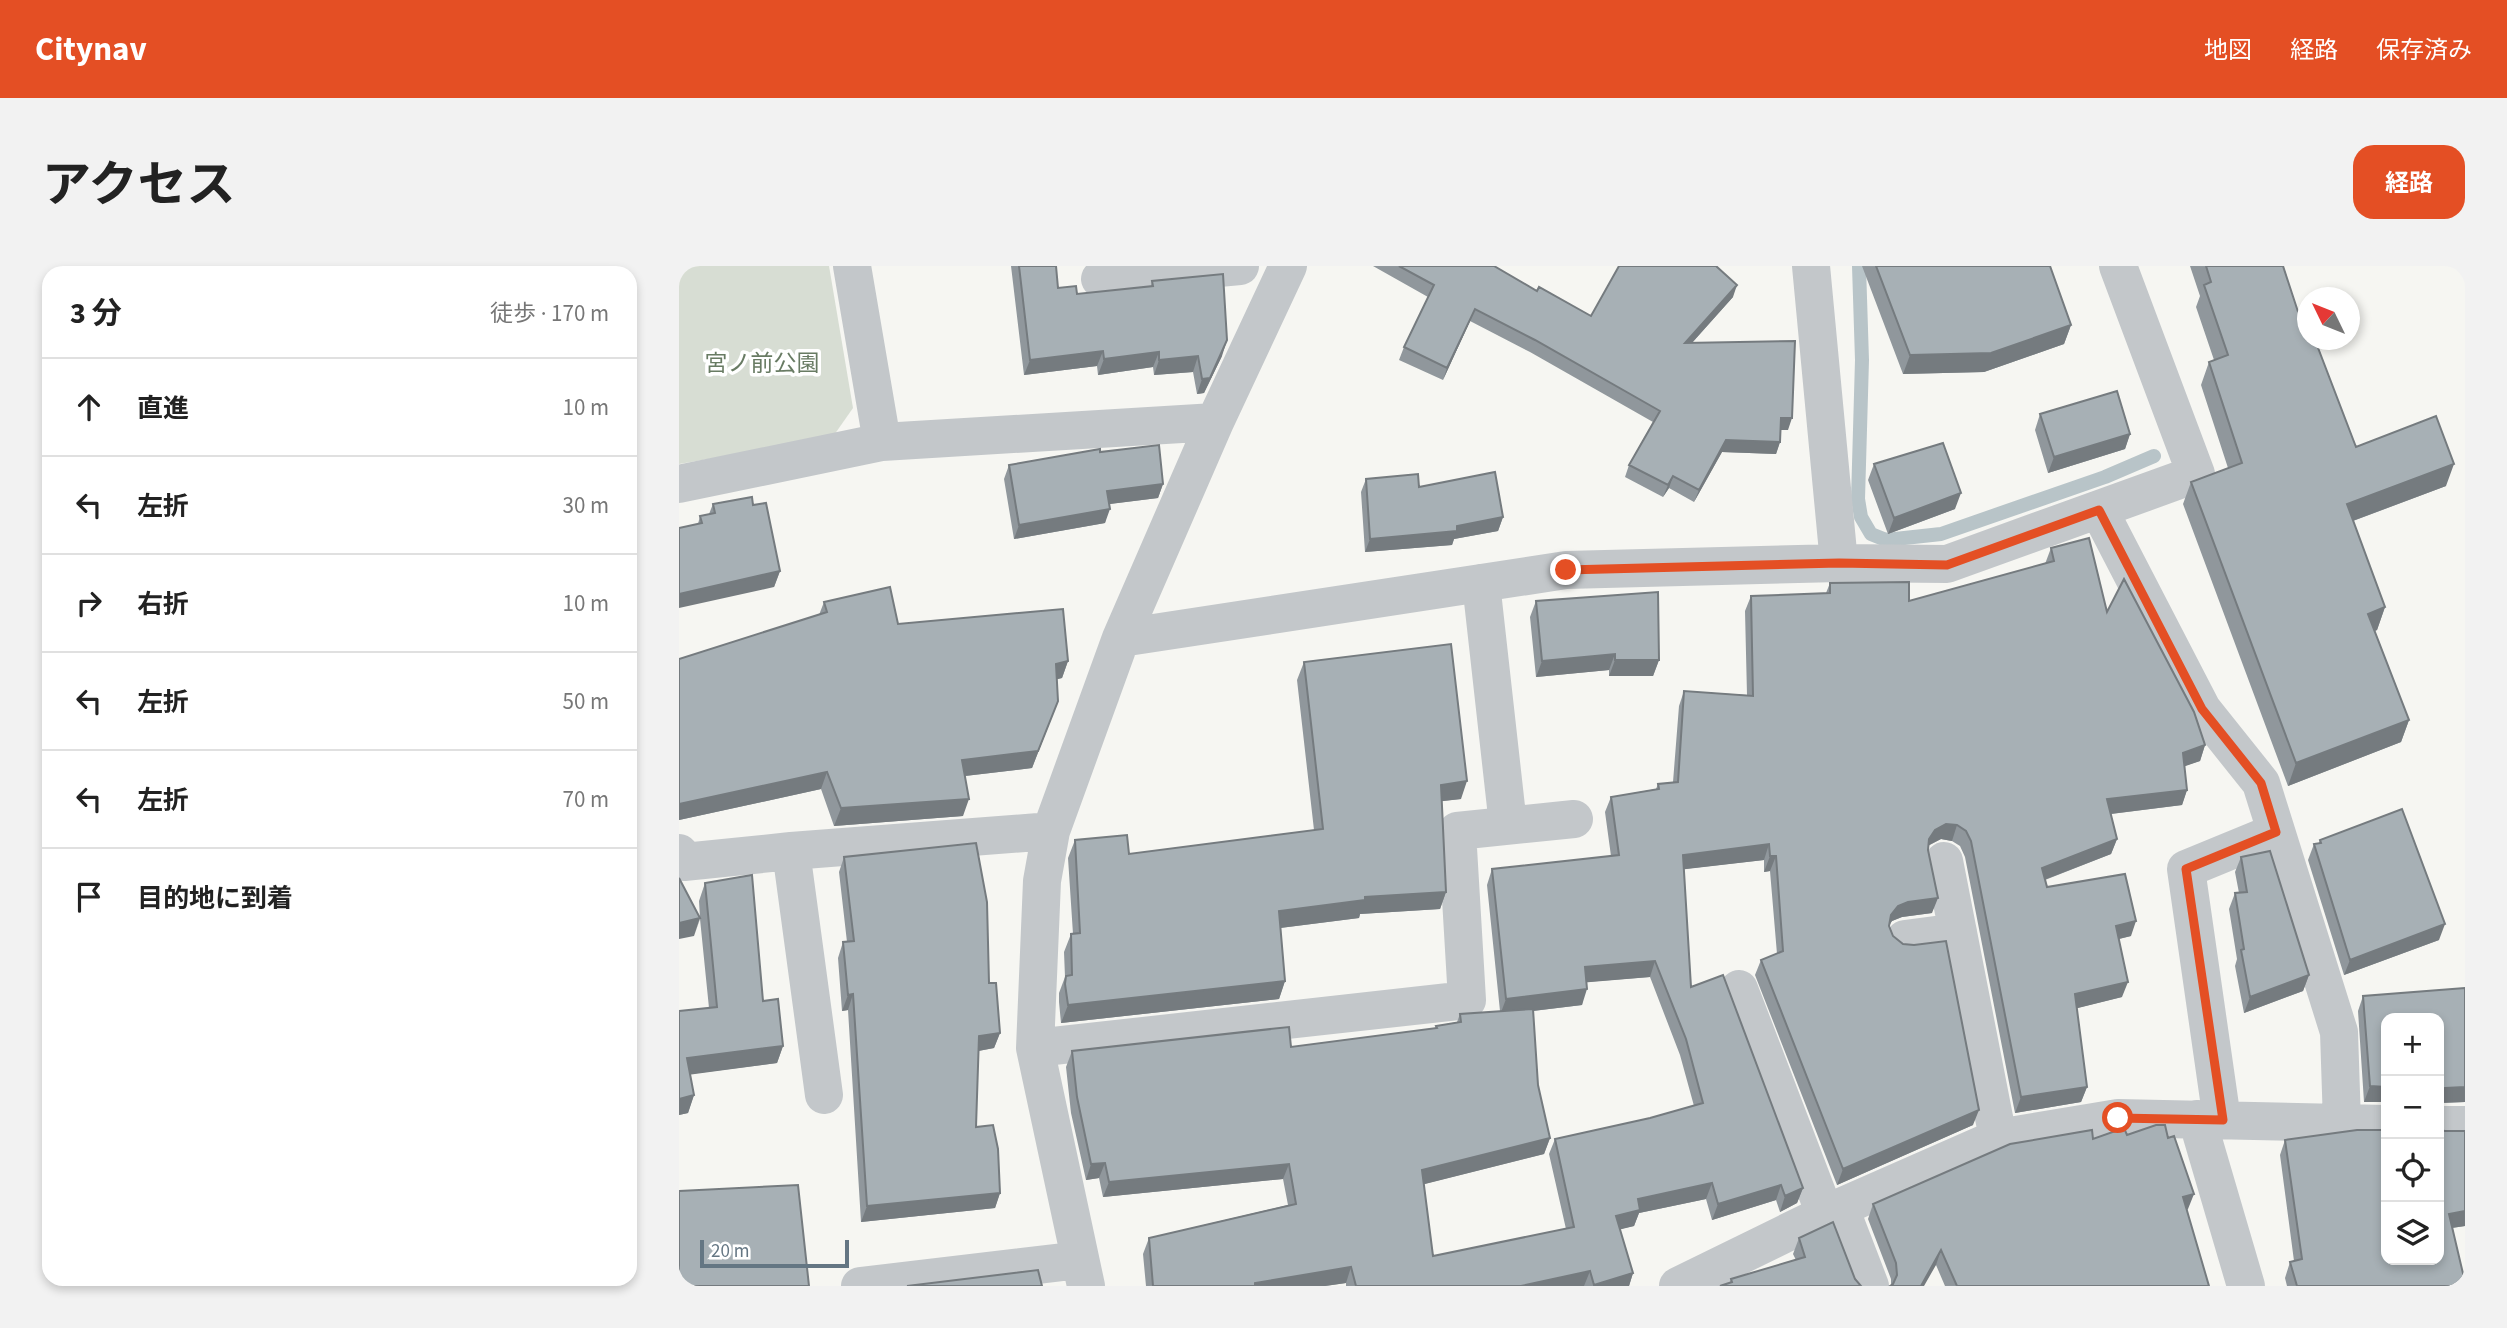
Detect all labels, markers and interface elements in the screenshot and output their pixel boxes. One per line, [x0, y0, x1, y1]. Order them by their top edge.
text: Citynav [35, 26, 147, 73]
text: 地図 [2204, 33, 2252, 68]
text: 経路 [2290, 33, 2338, 68]
text: 保存済み [2376, 33, 2472, 68]
button: 経路 [2353, 145, 2465, 219]
text: アクセス [42, 151, 236, 221]
north arrow [2297, 287, 2360, 350]
text: 3 分 [70, 292, 122, 335]
text: 徒歩 · 170 m [490, 297, 609, 330]
park label: 宮ノ前公園 [705, 347, 820, 380]
icon: ahead [70, 388, 108, 426]
text: 直進 [137, 390, 189, 427]
text: 10 m [562, 391, 609, 424]
icon: left [70, 486, 108, 524]
text: 左折 [137, 488, 189, 525]
text: 30 m [562, 489, 609, 522]
route end [1550, 554, 1581, 585]
icon: right [70, 584, 108, 622]
text: 右折 [137, 586, 189, 623]
text: 10 m [562, 587, 609, 620]
icon: left [70, 682, 108, 720]
text: 左折 [137, 684, 189, 721]
text: 50 m [562, 685, 609, 718]
icon: left [70, 780, 108, 818]
text: 左折 [137, 782, 189, 819]
text: 70 m [562, 783, 609, 816]
icon: arrive [70, 878, 108, 916]
text: 目的地に到着 [137, 880, 293, 917]
map controls [2381, 1013, 2444, 1265]
button: + [2381, 1013, 2444, 1076]
button: − [2381, 1076, 2444, 1139]
route start [2102, 1102, 2133, 1133]
button: locate [2381, 1139, 2444, 1202]
button: layers [2381, 1202, 2444, 1265]
scale bar [700, 1237, 849, 1269]
text: 20 m [711, 1238, 749, 1265]

